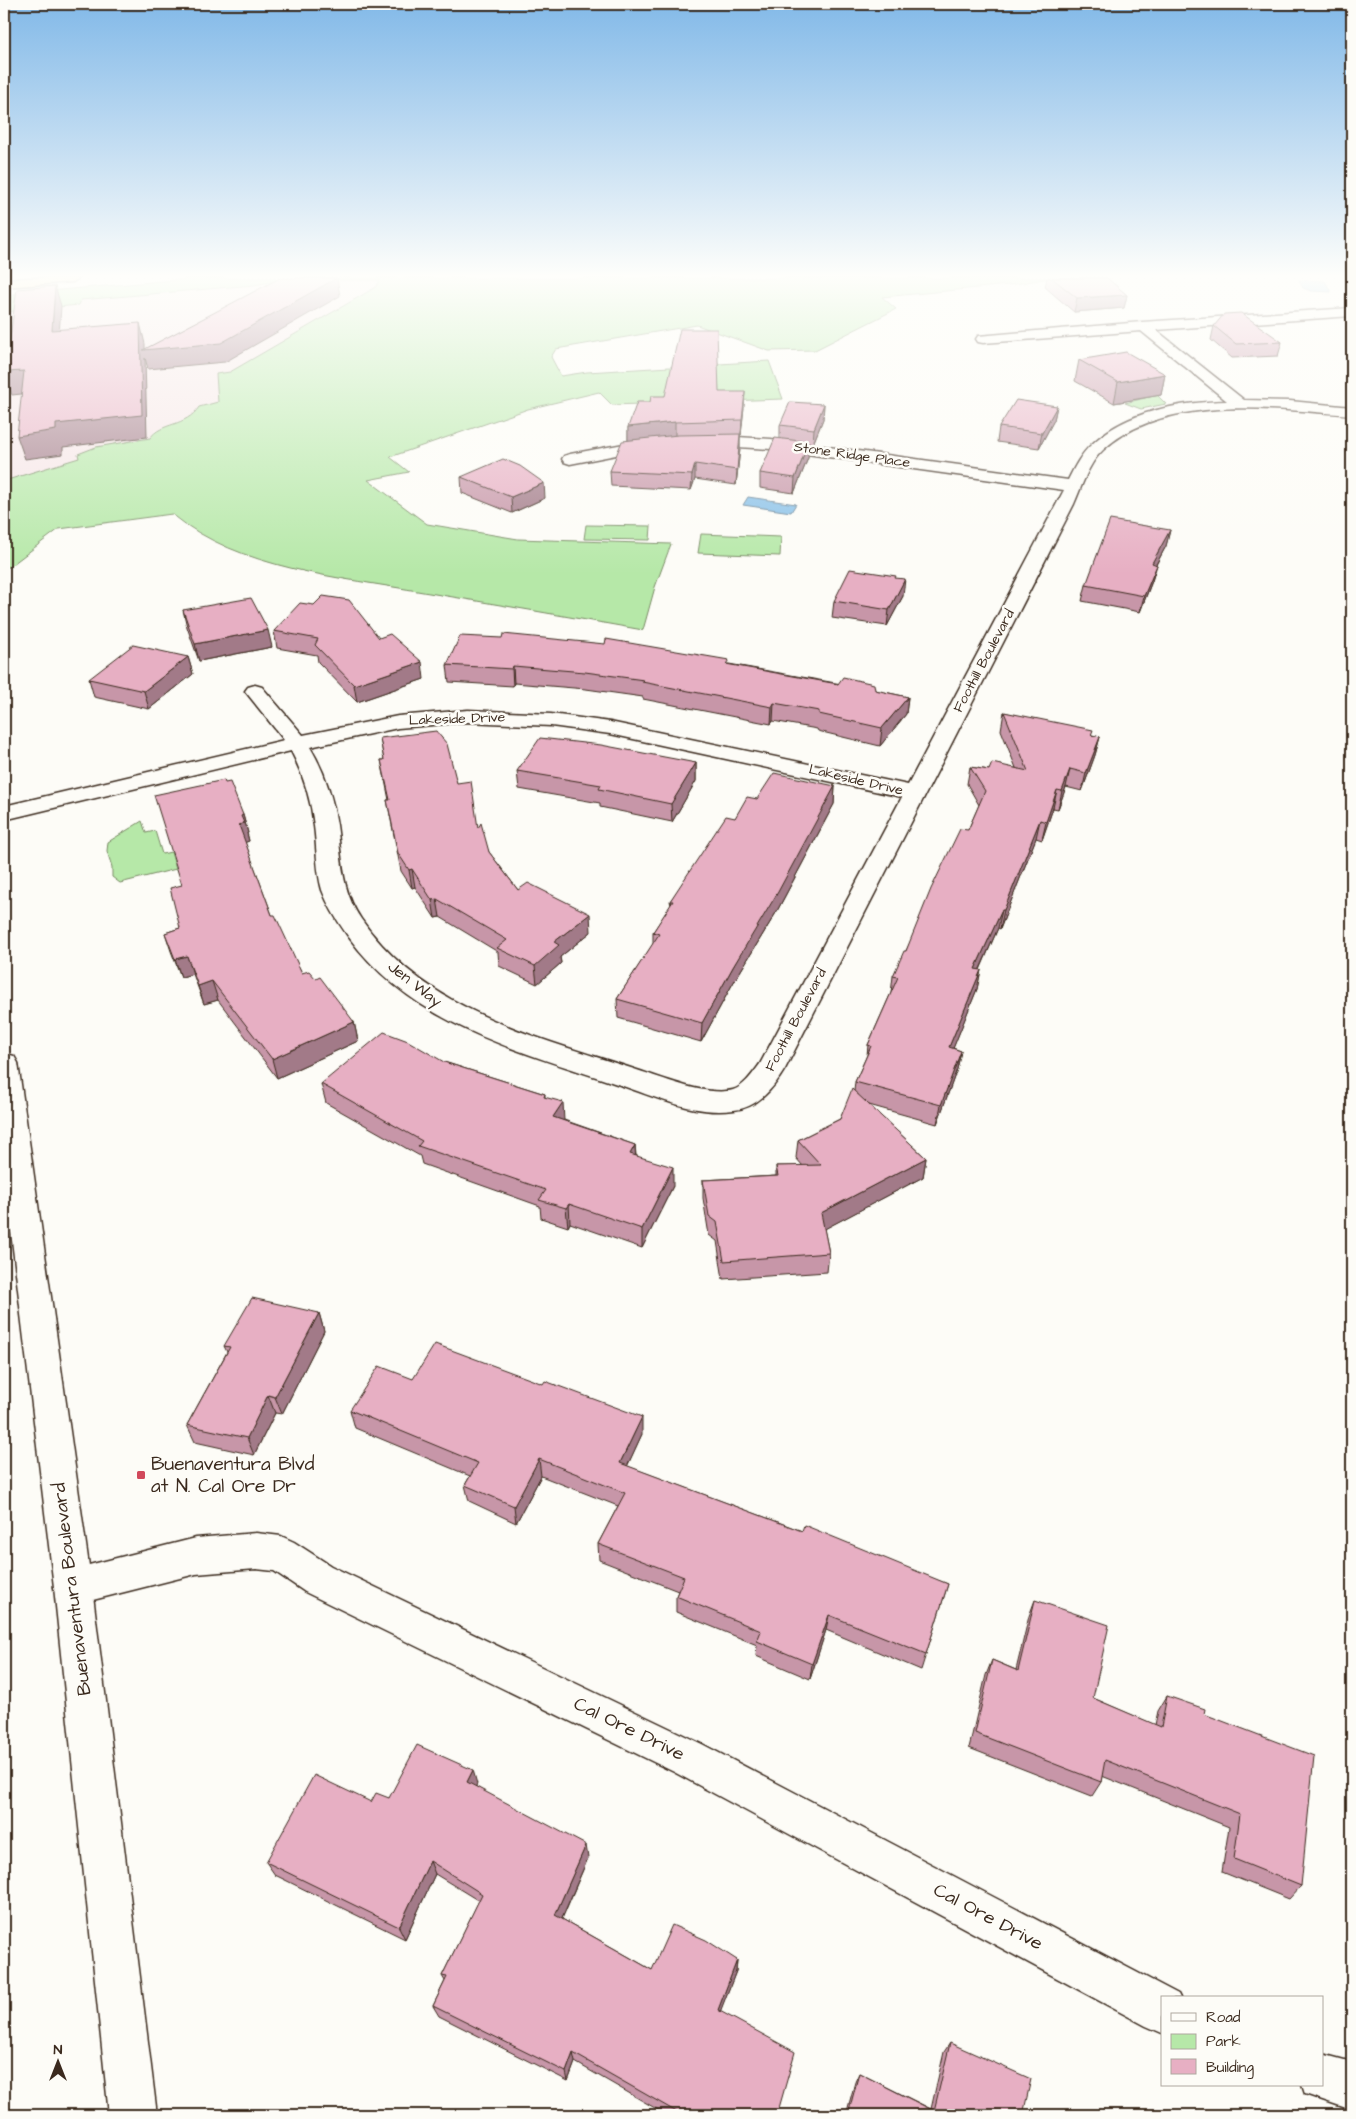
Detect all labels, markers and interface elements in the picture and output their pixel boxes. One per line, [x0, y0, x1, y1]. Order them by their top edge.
street label: Stone Ridge Place [793, 437, 912, 473]
street label: Foothill Boulevard [948, 606, 1020, 716]
street label: Lakeside Drive [409, 707, 506, 731]
street label: Lakeside Drive [807, 759, 906, 801]
street label: Jen Way [383, 956, 447, 1013]
street label: Foothill Boulevard [760, 965, 832, 1075]
place label: Buenaventura Blvd at N. Cal Ore Dr [151, 1451, 315, 1500]
marker: Buenaventura Blvd at N. Cal Ore Dr [135, 1469, 147, 1481]
street label: Buenaventura Boulevard [46, 1481, 98, 1697]
street label: Cal Ore Drive [569, 1690, 689, 1768]
street label: Cal Ore Drive [928, 1877, 1048, 1957]
legend [1161, 1996, 1324, 2086]
text: Road [1206, 2007, 1241, 2028]
text: Park [1206, 2031, 1241, 2052]
north arrow [32, 2036, 82, 2086]
text: N [54, 2040, 63, 2060]
text: Building [1206, 2057, 1254, 2079]

